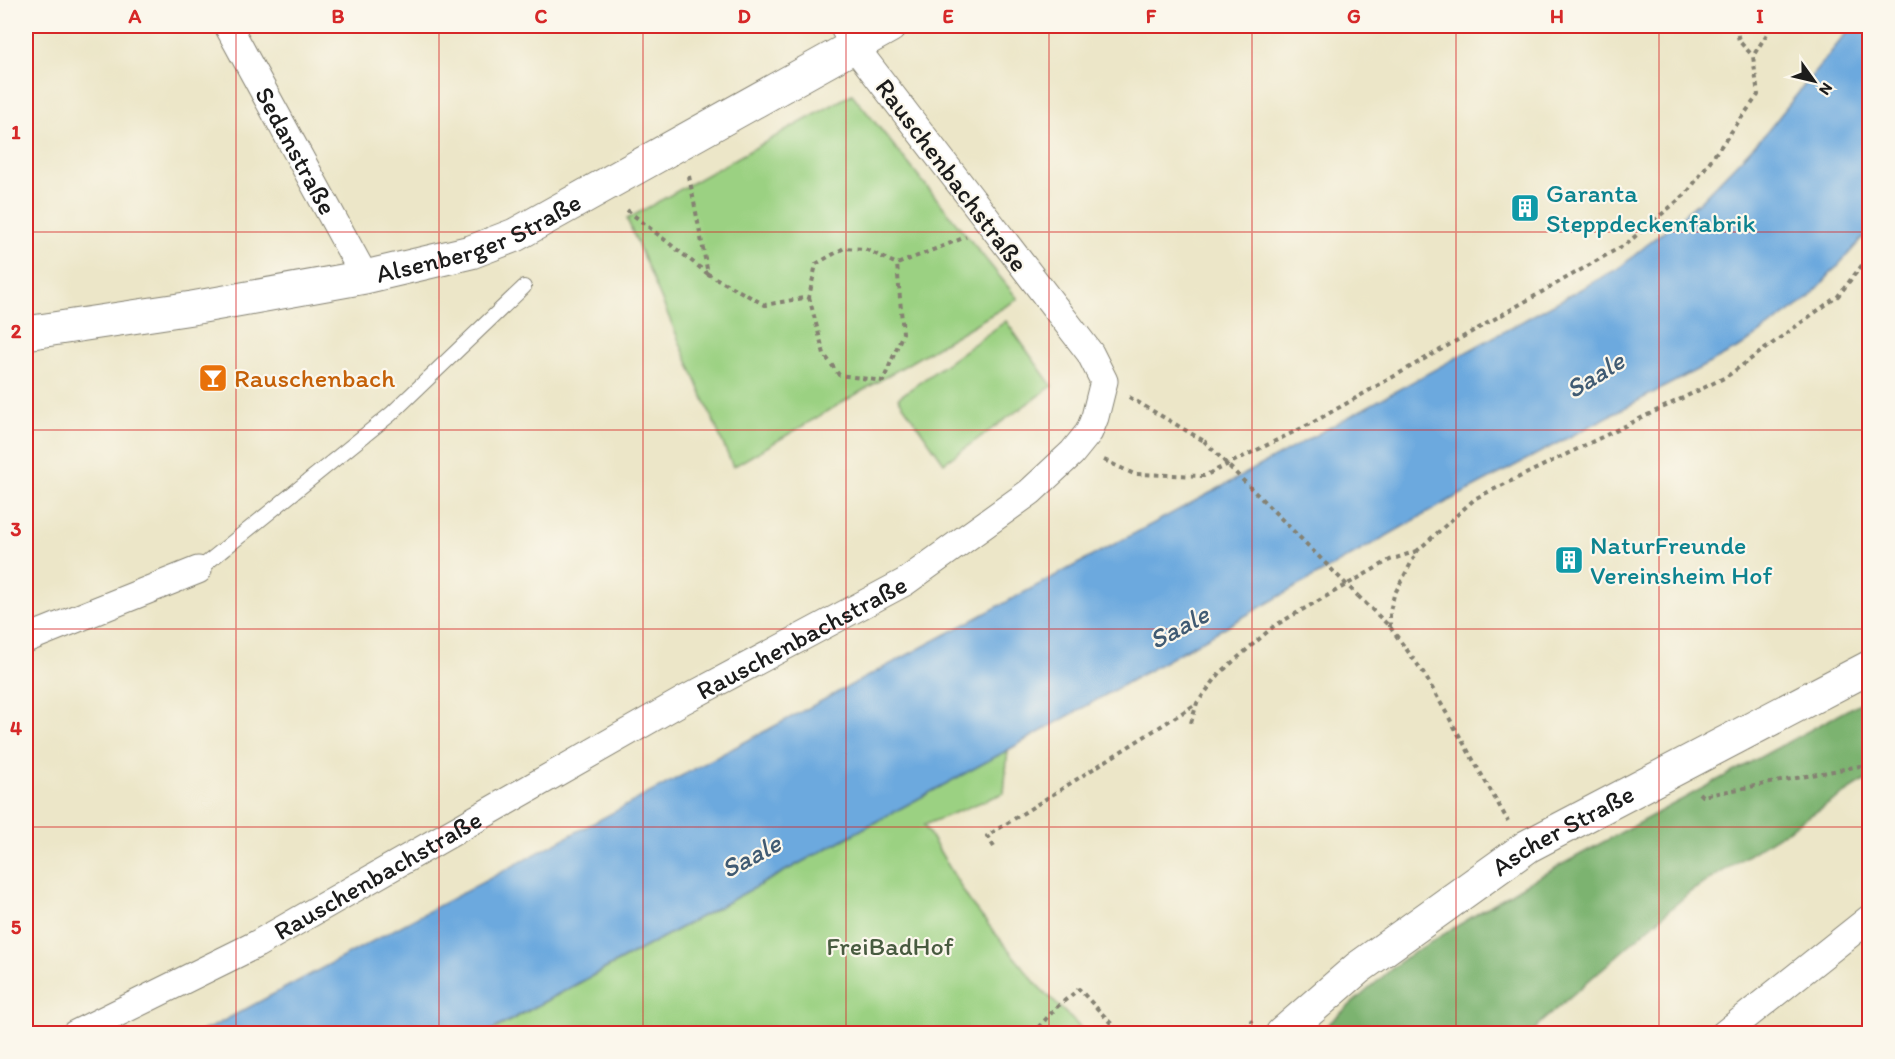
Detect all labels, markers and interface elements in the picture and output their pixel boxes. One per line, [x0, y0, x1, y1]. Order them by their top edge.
text: A [128, 4, 142, 28]
text: B [332, 4, 345, 28]
text: C [535, 4, 548, 28]
text: D [737, 4, 751, 28]
text: E [942, 4, 954, 28]
text: F [1146, 4, 1157, 28]
text: G [1347, 4, 1361, 28]
text: H [1550, 4, 1564, 28]
text: I [1756, 4, 1764, 28]
north arrow [1784, 51, 1844, 111]
street label: Rauschenbachstraße [869, 72, 1035, 278]
text: N [1815, 79, 1837, 99]
street label: Sedanstraße [248, 81, 344, 220]
text: 1 [11, 120, 21, 144]
place label: Garanta Steppdeckenfabrik [1546, 177, 1756, 239]
street label: Alsenberger Straße [373, 186, 586, 290]
building icon: Garanta Steppdeckenfabrik [1509, 192, 1541, 224]
text: 2 [11, 319, 22, 343]
water label: Saale [1559, 343, 1631, 405]
bar icon: Rauschenbach [197, 362, 229, 394]
place label: Rauschenbach [234, 362, 395, 394]
text: 3 [11, 517, 22, 541]
place label: NaturFreunde Vereinsheim Hof [1590, 529, 1773, 591]
building icon: NaturFreunde Vereinsheim Hof [1553, 544, 1585, 576]
street label: Rauschenbachstraße [691, 568, 912, 707]
water label: Saale [1143, 597, 1215, 656]
text: 4 [10, 716, 22, 740]
street label: Ascher Straße [1485, 777, 1639, 883]
street label: Rauschenbachstraße [268, 803, 487, 947]
water label: Saale [715, 826, 787, 885]
text: 5 [11, 915, 22, 939]
park label: FreiBadHof [826, 930, 954, 962]

